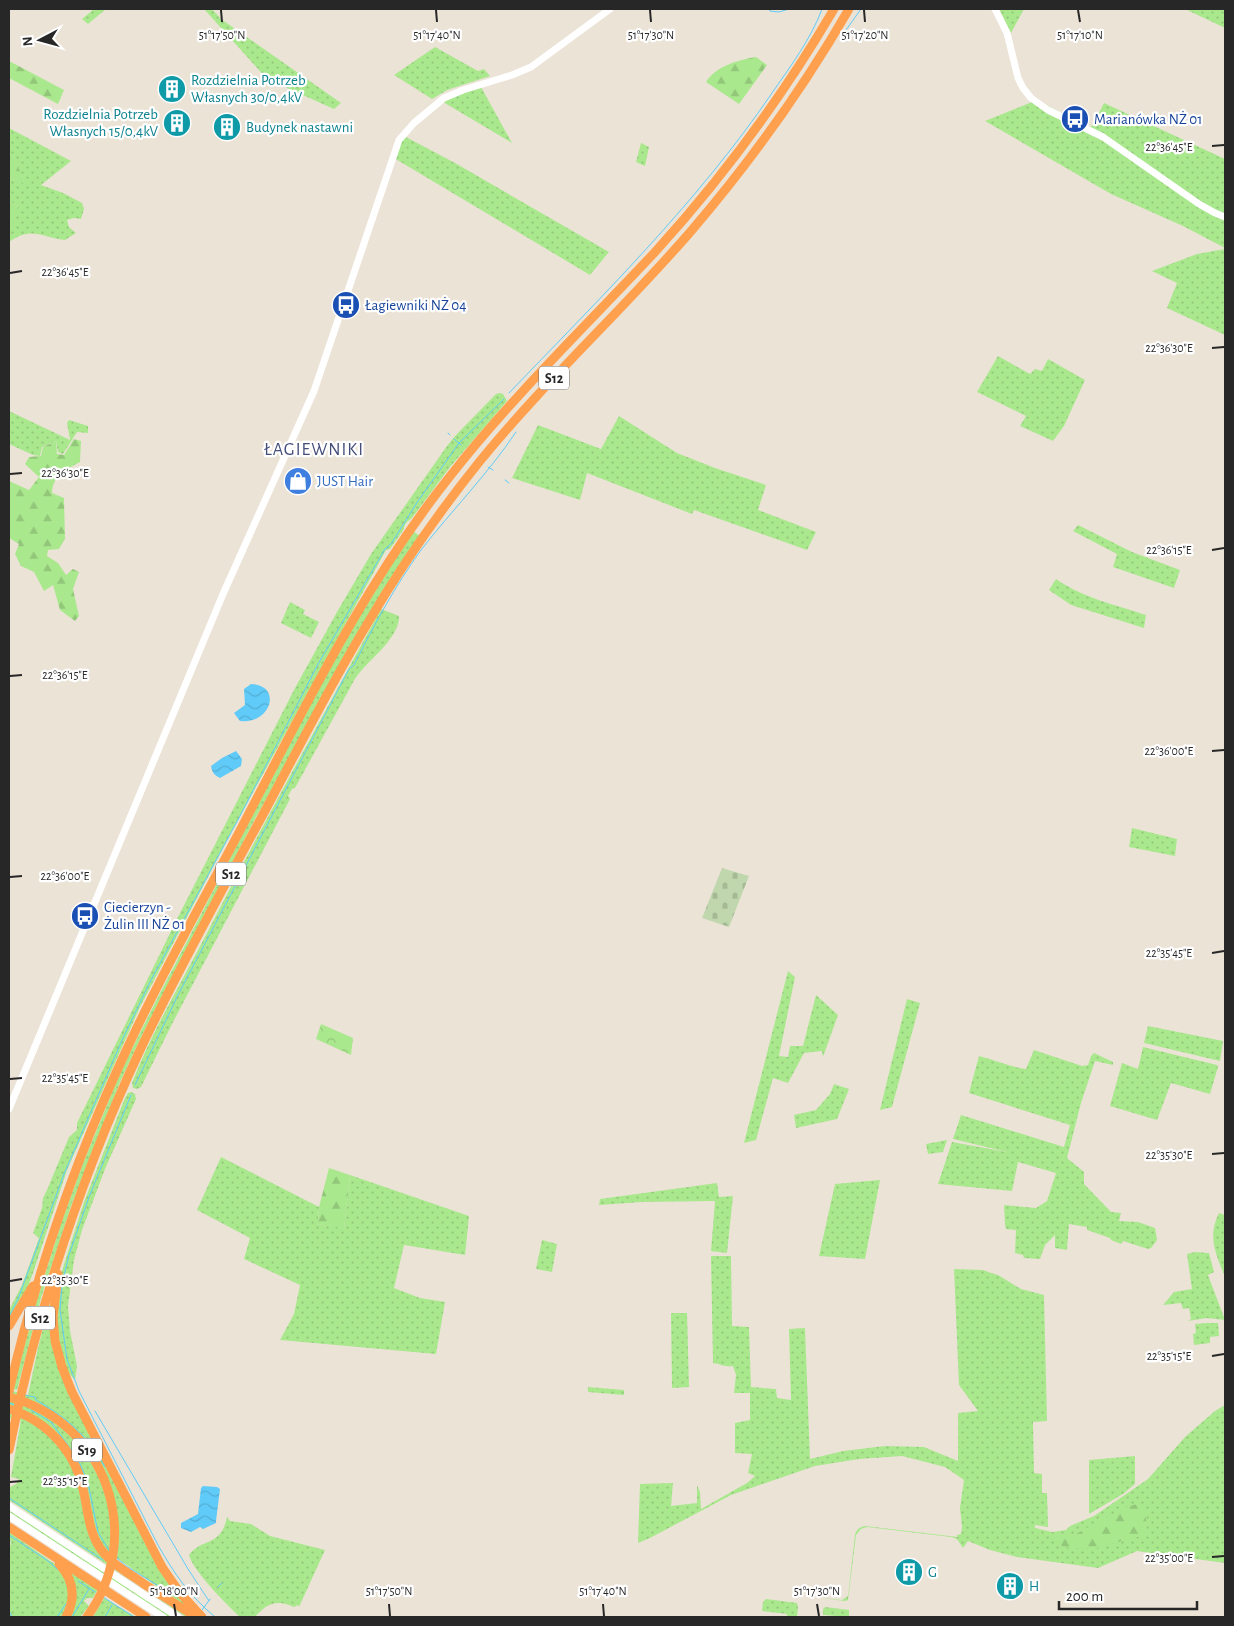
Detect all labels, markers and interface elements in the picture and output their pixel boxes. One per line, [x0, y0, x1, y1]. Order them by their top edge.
north arrow [15, 15, 65, 65]
text: 51°17'50"N [199, 29, 245, 41]
text: 51°17'40"N [413, 29, 461, 41]
text: 51°17'30"N [628, 29, 674, 41]
text: 51°17'20"N [841, 29, 889, 41]
text: 51°17'10"N [1057, 29, 1103, 41]
text: N [21, 36, 36, 47]
place label: Rozdzielnia Potrzeb Własnych 30/0,4kV [191, 73, 306, 105]
building icon: Rozdzielnia Potrzeb Własnych 30/0,4kV [157, 74, 187, 104]
bus stop icon: Marianówka NŻ 01 [1060, 104, 1090, 134]
place label: Rozdzielnia Potrzeb Własnych 15/0,4kV [43, 107, 159, 139]
building icon: Rozdzielnia Potrzeb Własnych 15/0,4kV [162, 108, 192, 138]
place label: Marianówka NŻ 01 [1094, 110, 1202, 127]
building icon: Budynek nastawni [212, 112, 242, 142]
place label: Budynek nastawni [246, 120, 353, 135]
text: 22°36'45"E [1146, 141, 1193, 153]
text: 22°36'45"E [42, 266, 89, 278]
bus stop icon: Łagiewniki NŻ 04 [331, 290, 361, 320]
place label: Łagiewniki NŻ 04 [365, 296, 466, 313]
text: 22°36'30"E [1145, 342, 1193, 354]
road number: S12 [539, 366, 569, 389]
district label: ŁAGIEWNIKI [264, 441, 364, 459]
shop icon: JUST Hair [283, 466, 313, 496]
text: 22°36'30"E [41, 467, 89, 479]
place label: JUST Hair [317, 474, 373, 489]
text: 22°36'15"E [1146, 544, 1192, 556]
text: 22°36'15"E [42, 669, 88, 681]
text: 22°36'00"E [1145, 745, 1194, 757]
road number: S12 [216, 862, 246, 886]
text: 22°36'00"E [41, 870, 90, 882]
place label: Ciecierzyn - Żulin III NŻ 01 [104, 900, 185, 932]
bus stop icon: Ciecierzyn - Żulin III NŻ 01 [70, 901, 100, 931]
text: 22°35'45"E [1146, 947, 1192, 959]
text: 22°35'45"E [42, 1072, 88, 1084]
text: 22°35'30"E [1146, 1149, 1193, 1161]
text: 22°35'30"E [42, 1274, 89, 1286]
road number: S12 [25, 1306, 55, 1330]
text: 22°35'15"E [1147, 1350, 1192, 1362]
road number: S19 [72, 1438, 102, 1462]
text: 22°35'15"E [43, 1475, 88, 1487]
text: 22°35'00"E [1145, 1552, 1193, 1564]
building icon: G [894, 1557, 924, 1587]
place label: G [928, 1565, 937, 1580]
building icon: H [995, 1571, 1025, 1601]
scale bar [1059, 1578, 1196, 1610]
place label: H [1029, 1579, 1039, 1594]
text: 51°18'00"N [150, 1585, 198, 1597]
text: 51°17'50"N [366, 1585, 412, 1597]
text: 51°17'40"N [579, 1585, 627, 1597]
text: 51°17'30"N [794, 1585, 840, 1597]
text: 200 m [1066, 1589, 1103, 1604]

